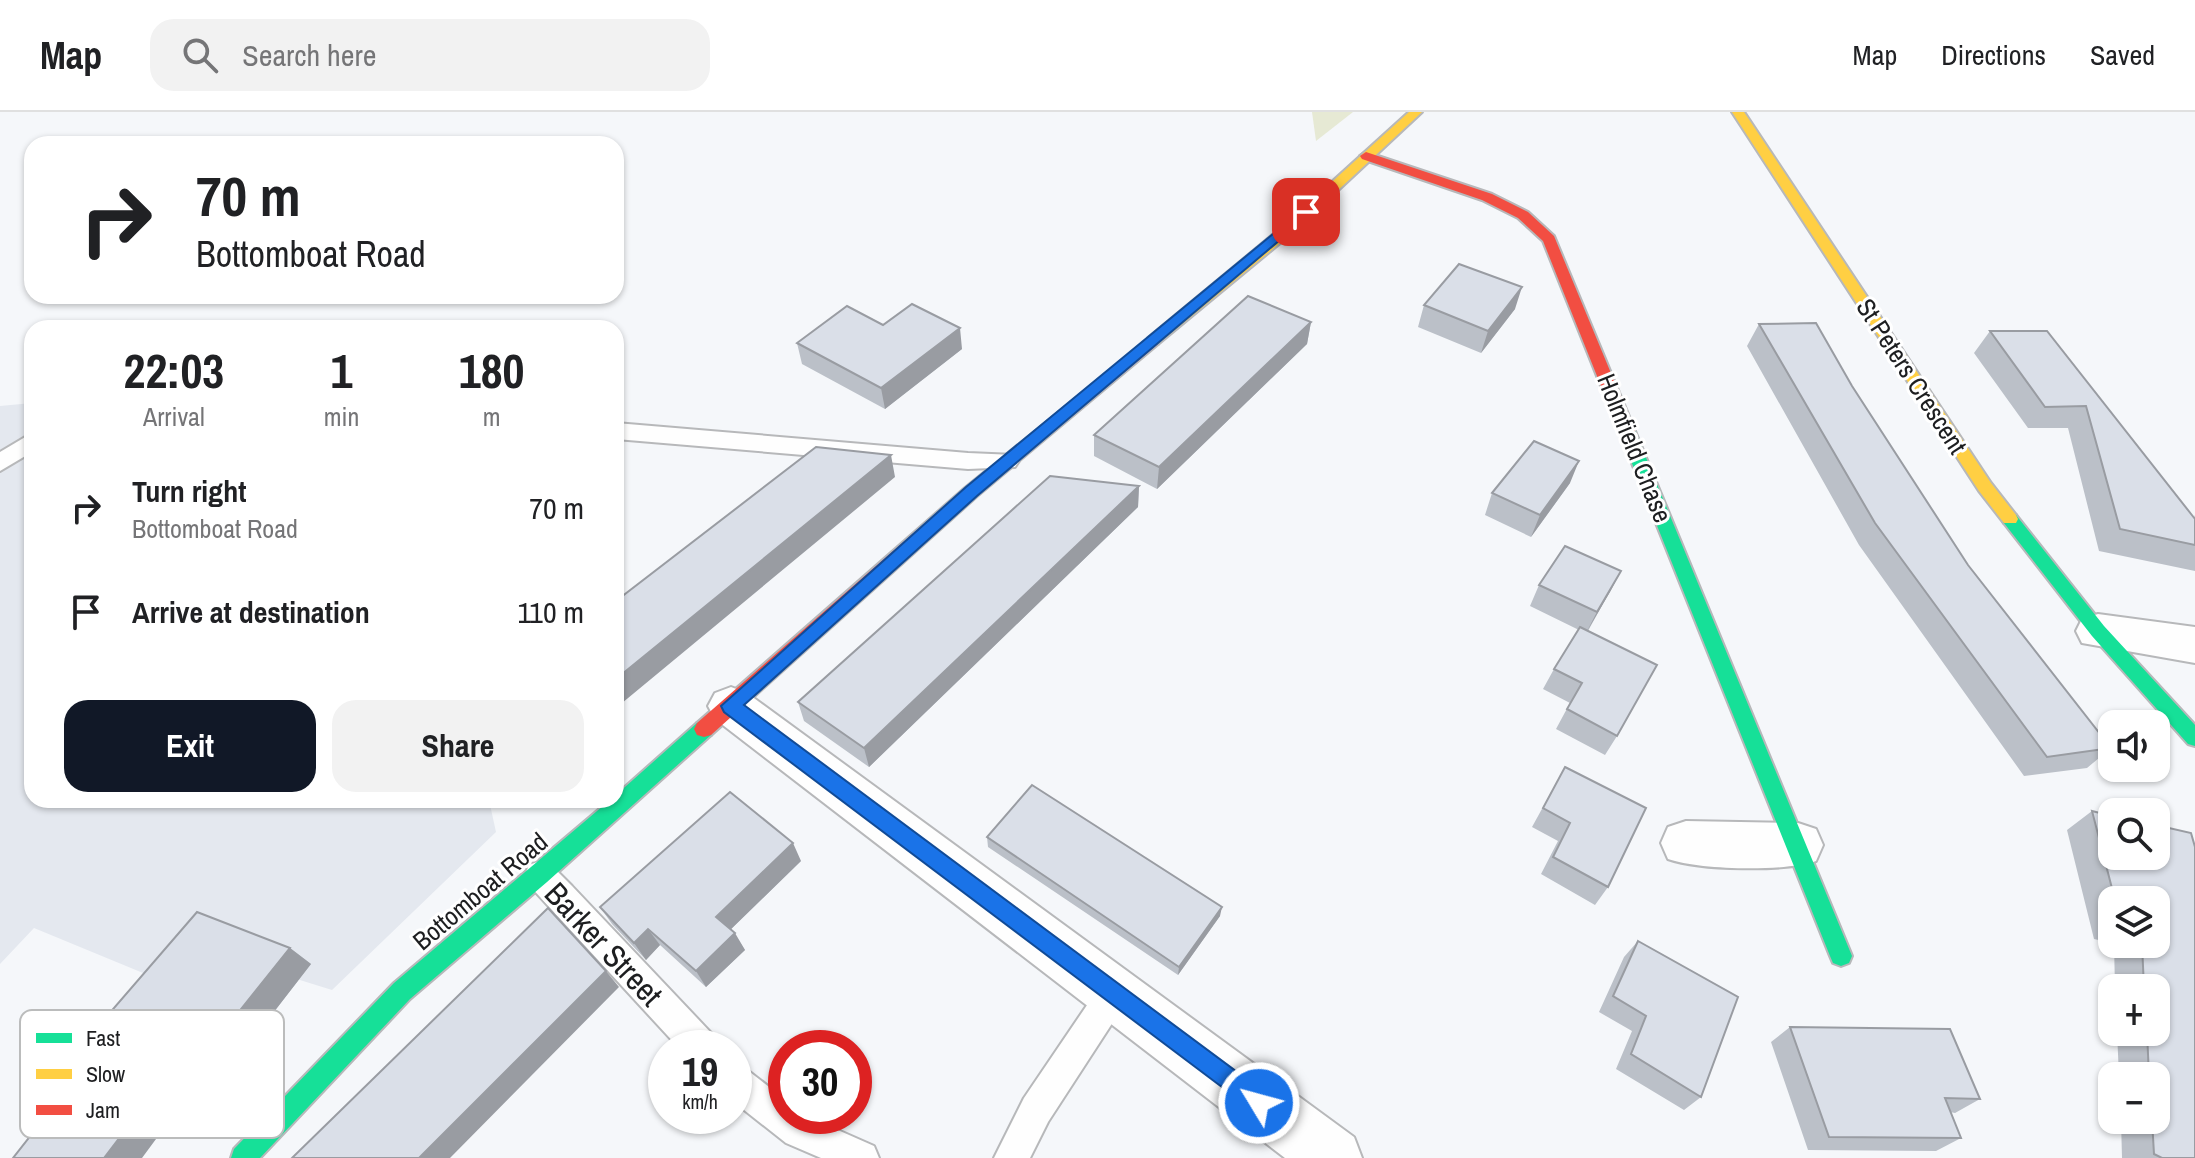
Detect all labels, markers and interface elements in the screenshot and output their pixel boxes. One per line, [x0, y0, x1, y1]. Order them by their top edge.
search box [150, 19, 710, 91]
text: Map [40, 30, 102, 81]
icon: search [178, 33, 222, 77]
text: Search here [242, 35, 376, 75]
text: Map [1853, 36, 1897, 74]
text: Directions [1941, 36, 2046, 74]
text: Saved [2090, 36, 2155, 74]
text: 70 m [196, 158, 301, 233]
icon: right [64, 168, 168, 272]
pin [1272, 178, 1340, 246]
icon: arrive [1284, 190, 1328, 234]
text: Bottomboat Road [196, 230, 426, 278]
street label: St Peters Crescent [1849, 291, 1975, 461]
text: 22:03 [124, 338, 224, 403]
text: 1 [331, 338, 352, 403]
text: 180 [459, 338, 524, 403]
street label: Holmfield Chase [1589, 368, 1681, 528]
text: Arrival [143, 399, 205, 434]
text: min [324, 399, 359, 434]
text: m [483, 399, 501, 434]
text: Turn right [132, 471, 246, 511]
icon: right [64, 486, 108, 530]
text: 70 m [529, 488, 584, 528]
text: Bottomboat Road [132, 511, 298, 546]
icon: arrive [64, 590, 108, 634]
text: Arrive at destination [132, 592, 370, 632]
text: 110 m [517, 592, 584, 632]
button: Exit [64, 700, 316, 792]
button: Share [332, 700, 584, 792]
map controls [2098, 710, 2170, 1134]
button: sound [2098, 710, 2170, 782]
button: search [2098, 798, 2170, 870]
street label: Bottomboat Road [405, 824, 555, 958]
street label: Barker Street [536, 873, 672, 1015]
button: layers [2098, 886, 2170, 958]
button: + [2098, 974, 2170, 1046]
legend [20, 1010, 284, 1138]
text: Fast [86, 1023, 120, 1053]
speed limit sign: 30 [768, 1030, 872, 1134]
text: 19 [682, 1045, 718, 1098]
text: Slow [86, 1059, 125, 1089]
position arrow [1217, 1061, 1301, 1145]
button: − [2098, 1062, 2170, 1134]
text: km/h [682, 1088, 718, 1115]
text: Jam [86, 1095, 120, 1125]

